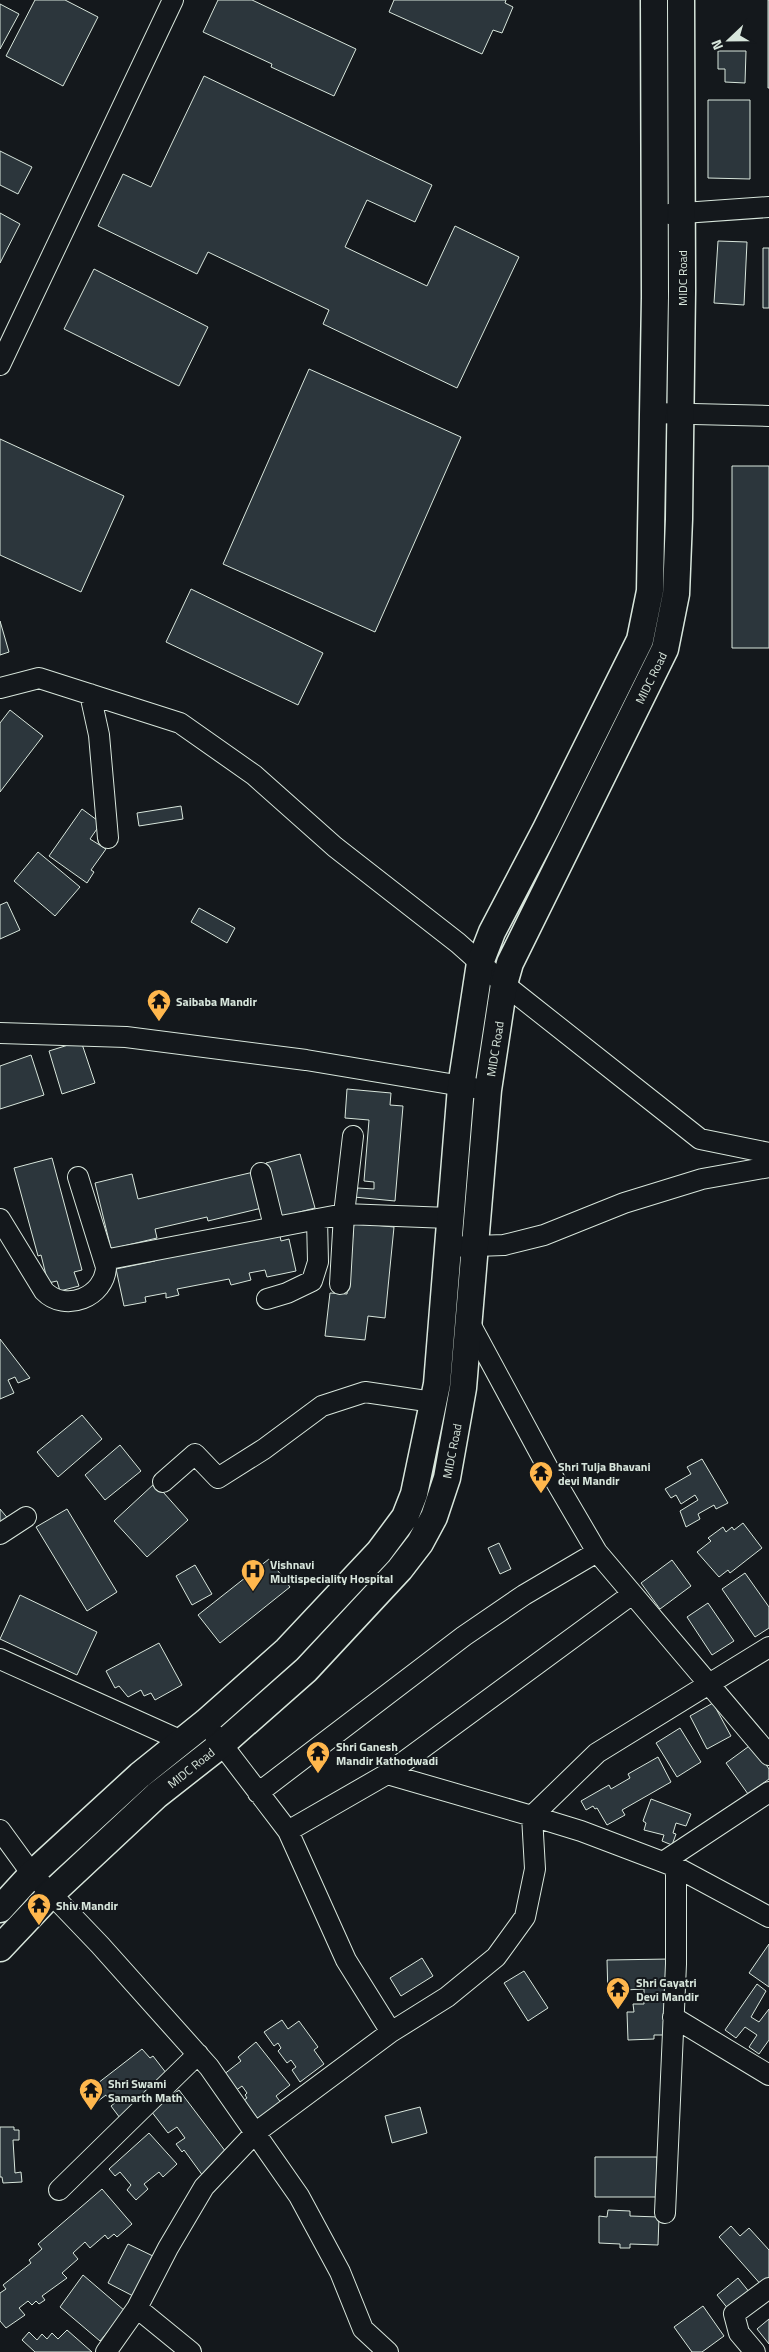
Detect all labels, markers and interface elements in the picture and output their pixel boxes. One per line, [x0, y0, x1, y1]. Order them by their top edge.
north arrow [704, 15, 754, 65]
text: N [705, 37, 728, 53]
street label: MIDC Road [673, 250, 692, 306]
street label: MIDC Road [630, 649, 672, 707]
temple icon: Saibaba Mandir [146, 988, 172, 1022]
place label: Saibaba Mandir [176, 992, 257, 1011]
street label: MIDC Road [481, 1020, 509, 1078]
street label: MIDC Road [437, 1422, 467, 1480]
place label: Shri Tulja Bhavani devi Mandir [558, 1457, 651, 1490]
temple icon: Shri Tulja Bhavani devi Mandir [528, 1460, 554, 1494]
place label: Vishnavi Multispeciality Hospital [270, 1555, 393, 1588]
hospital icon: Vishnavi Multispeciality Hospital [240, 1558, 266, 1592]
place label: Shri Ganesh Mandir Kathodwadi [336, 1737, 438, 1770]
temple icon: Shri Ganesh Mandir Kathodwadi [305, 1740, 331, 1774]
street label: MIDC Road [163, 1743, 219, 1793]
temple icon: Shiv Mandir [26, 1892, 52, 1926]
place label: Shiv Mandir [56, 1896, 119, 1915]
place label: Shri Gayatri Devi Mandir [636, 1973, 699, 2006]
temple icon: Shri Gayatri Devi Mandir [605, 1976, 631, 2010]
place label: Shri Swami Samarth Math [108, 2074, 182, 2107]
temple icon: Shri Swami Samarth Math [78, 2077, 104, 2111]

